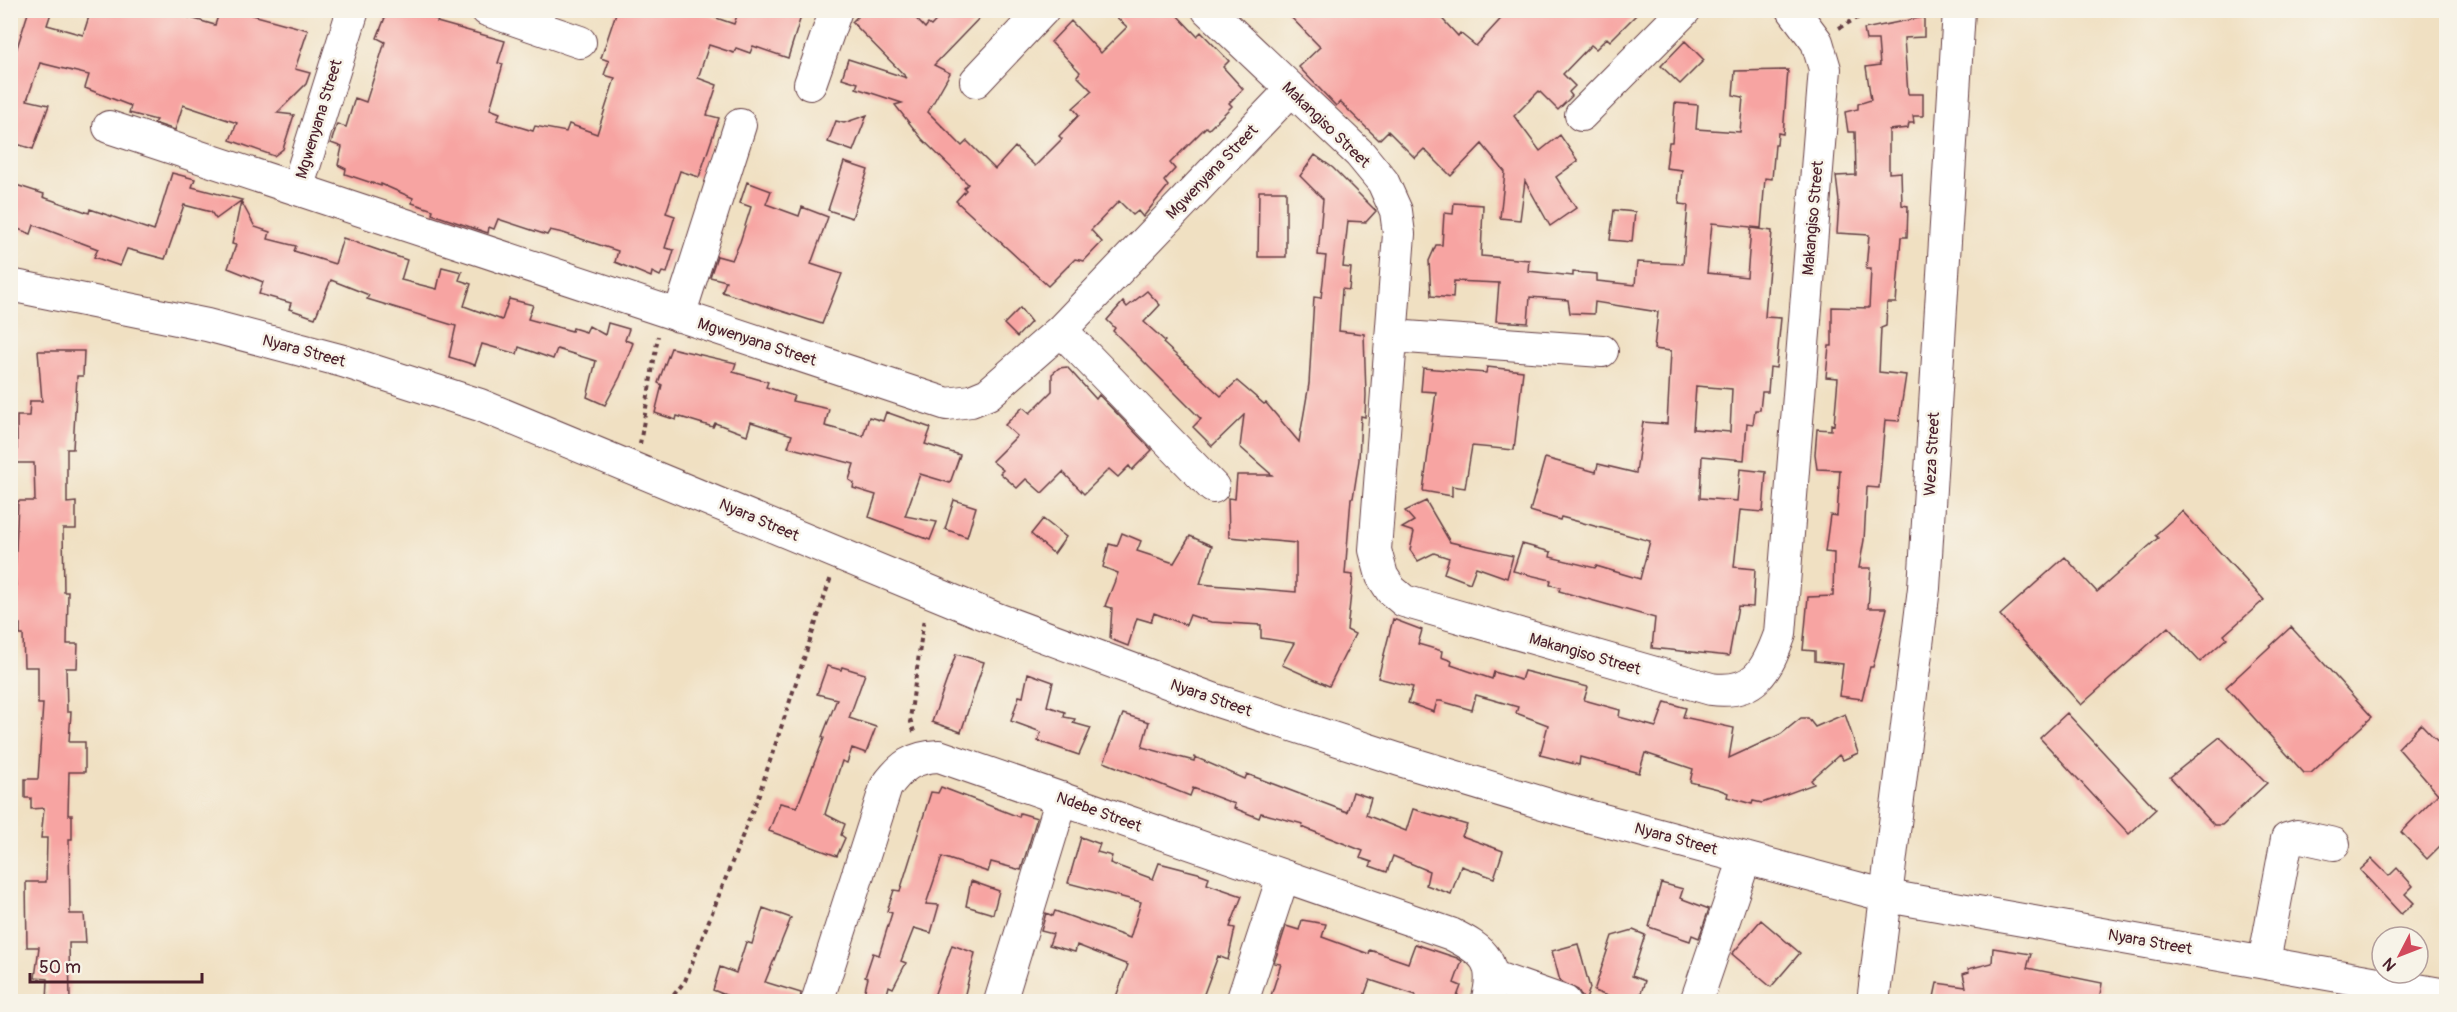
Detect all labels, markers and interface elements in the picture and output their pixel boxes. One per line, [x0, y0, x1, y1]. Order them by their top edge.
street label: Mgwenyana Street [291, 56, 347, 181]
street label: Makangiso Street [1278, 78, 1375, 173]
street label: Mgwenyana Street [1162, 120, 1263, 223]
street label: Makangiso Street [1798, 159, 1828, 276]
street label: Mgwenyana Street [695, 313, 819, 371]
street label: Nyara Street [260, 330, 348, 372]
street label: Weza Street [1920, 411, 1944, 497]
street label: Nyara Street [716, 494, 803, 546]
street label: Makangiso Street [1527, 629, 1644, 680]
street label: Nyara Street [1168, 675, 1255, 721]
street label: Ndebe Street [1054, 787, 1145, 837]
street label: Nyara Street [1632, 818, 1720, 860]
street label: Nyara Street [2106, 925, 2194, 959]
north arrow [2370, 925, 2430, 985]
scale bar [30, 946, 202, 984]
text: N [2378, 954, 2401, 975]
text: 50 m [39, 956, 81, 979]

